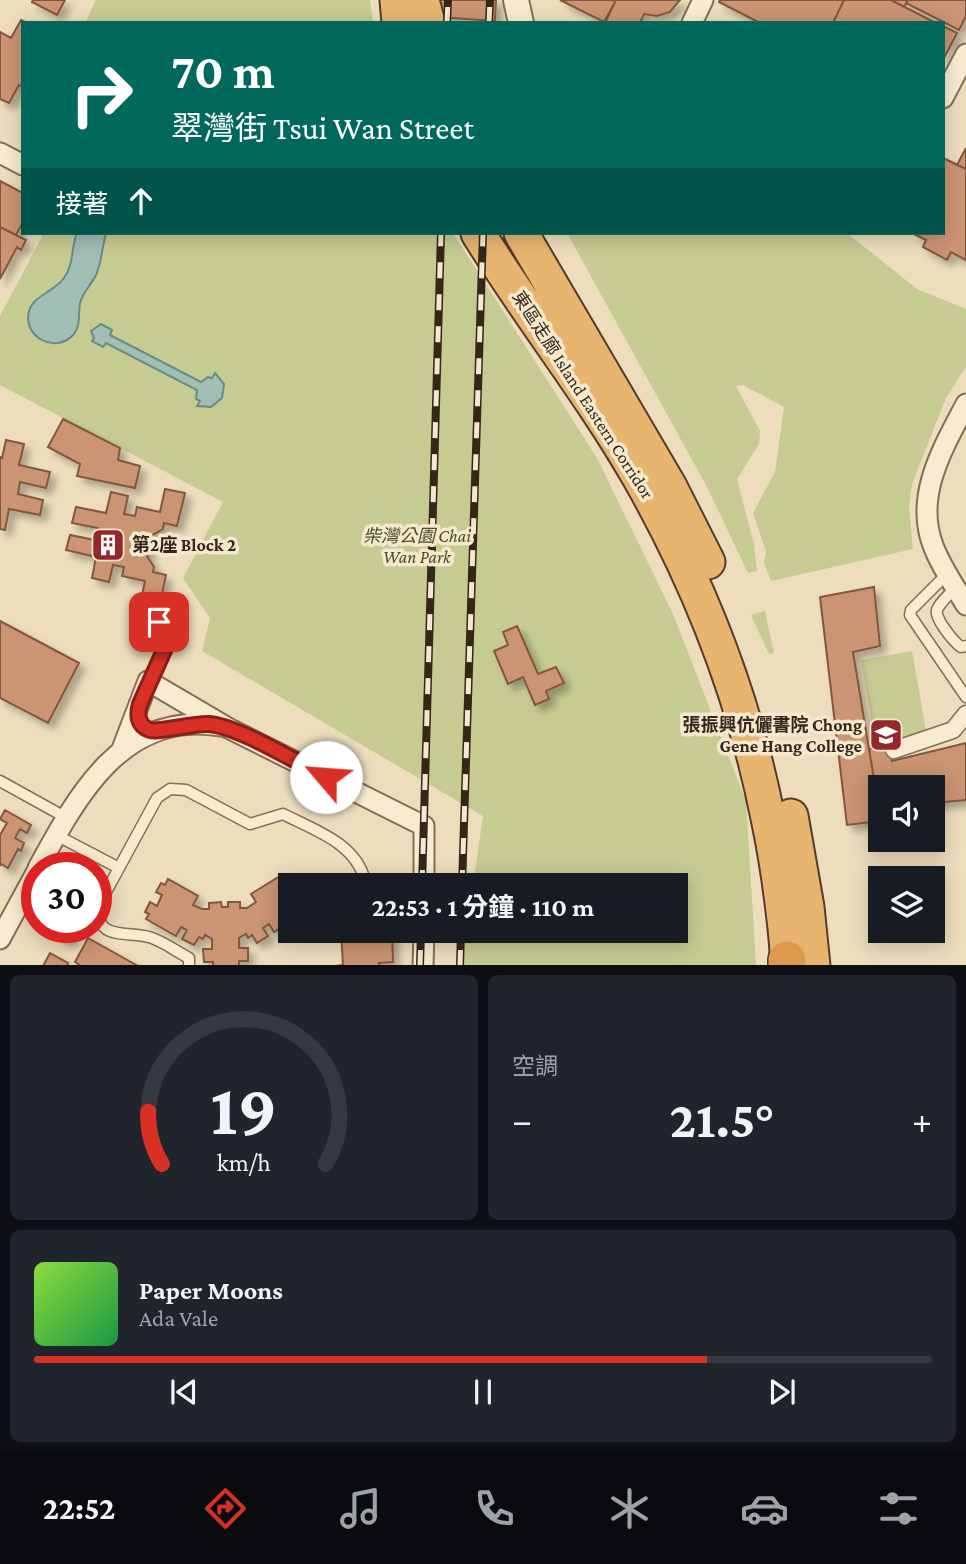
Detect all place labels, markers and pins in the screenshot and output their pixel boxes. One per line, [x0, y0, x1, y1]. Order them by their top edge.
building icon: 第2座 Block 2 [89, 526, 127, 564]
place label: 第2座 Block 2 [132, 534, 236, 555]
pin [129, 592, 189, 652]
place label: 張振興伉儷書院 Chong Gene Hang College [682, 715, 862, 756]
school or university icon: 張振興伉儷書院 Chong Gene Hang College [867, 716, 905, 754]

